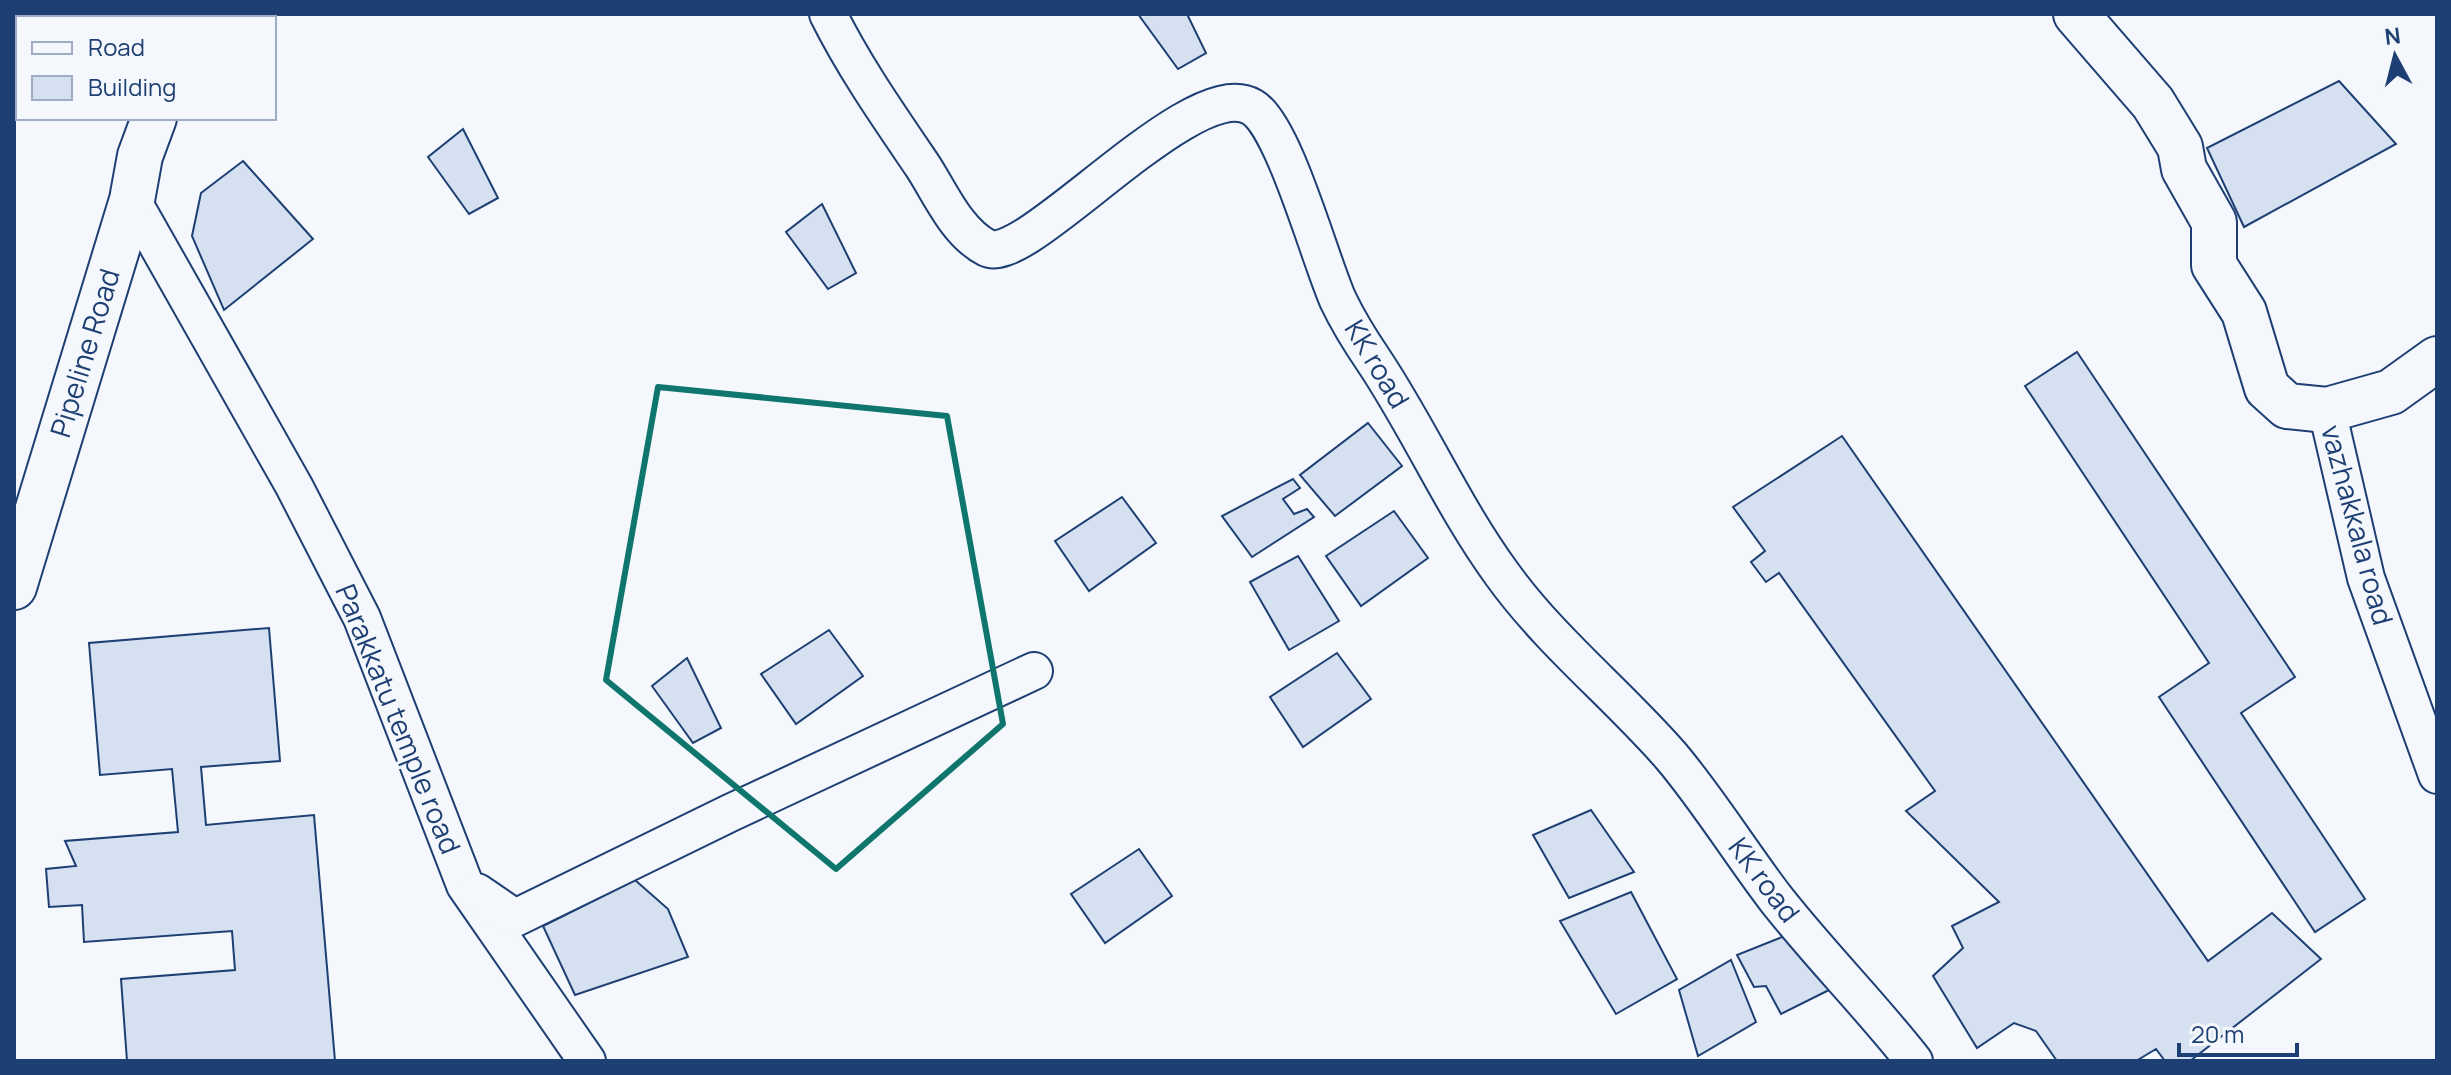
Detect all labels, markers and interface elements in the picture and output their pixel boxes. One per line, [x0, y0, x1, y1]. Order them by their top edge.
legend [16, 16, 276, 120]
north arrow [2355, 16, 2435, 96]
text: N [2383, 20, 2402, 52]
text: Road [88, 30, 145, 63]
text: Building [88, 70, 176, 103]
street label: Pipeline Road [40, 264, 128, 442]
street label: KK road [1337, 312, 1419, 415]
street label: vazhakkala road [2313, 421, 2403, 629]
street label: Parakkatu temple road [327, 578, 470, 859]
street label: KK road [1720, 829, 1809, 929]
scale bar [2179, 1007, 2297, 1057]
text: 20 m [2191, 1017, 2244, 1050]

